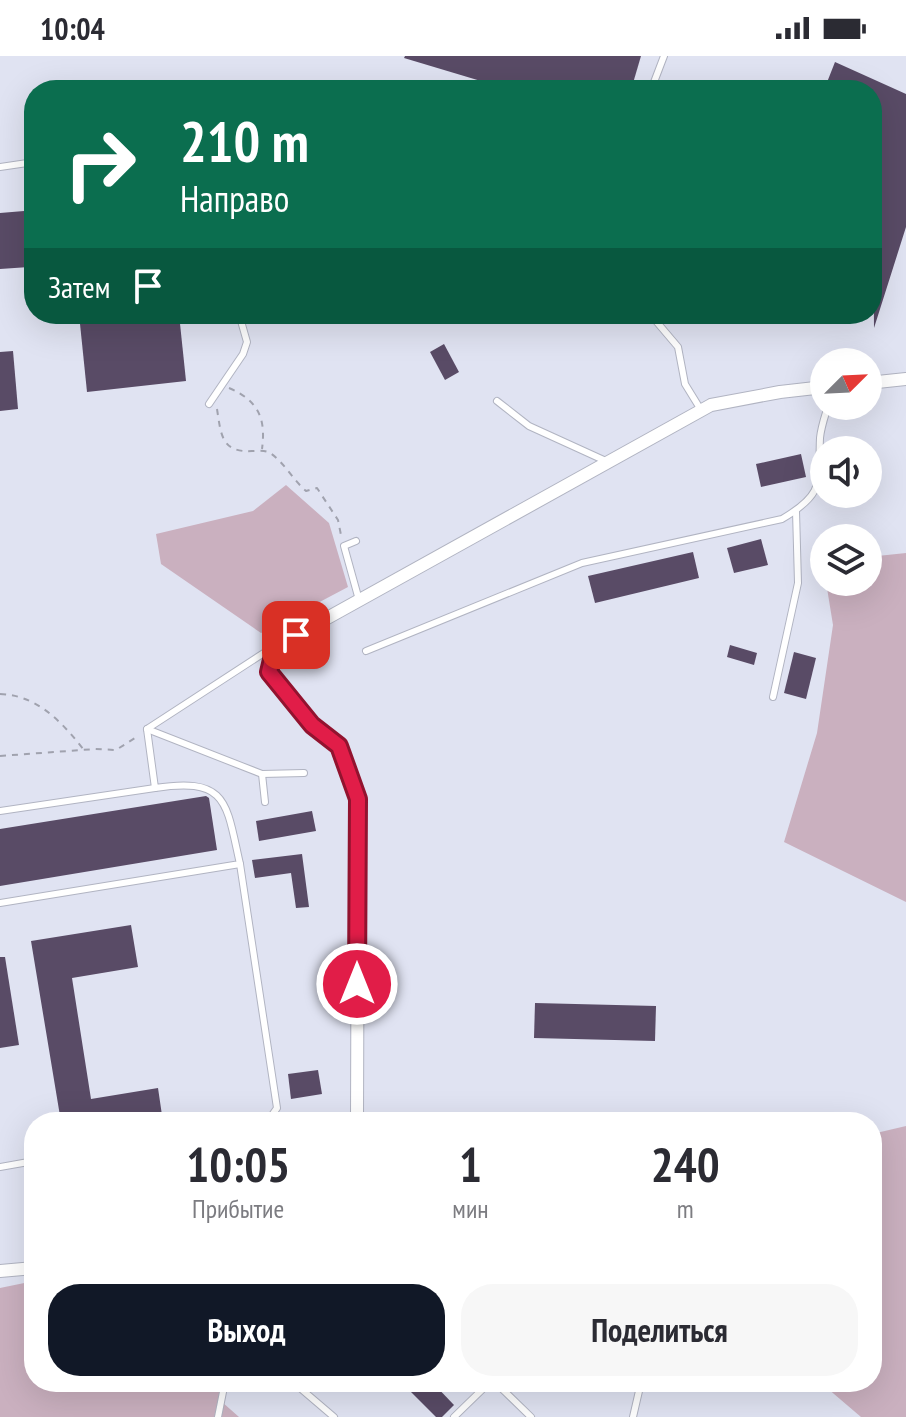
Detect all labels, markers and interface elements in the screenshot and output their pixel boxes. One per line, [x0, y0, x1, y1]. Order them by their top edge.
text: 10:04 [40, 9, 105, 48]
text: 210 m [180, 105, 309, 177]
icon: right [48, 112, 152, 216]
text: Направо [180, 175, 289, 222]
icon: arrive [126, 264, 170, 308]
text: Затем [48, 267, 110, 306]
north arrow [810, 348, 882, 420]
map controls [810, 348, 882, 596]
button: sound [810, 436, 882, 508]
button: layers [810, 524, 882, 596]
pin [262, 601, 330, 669]
icon: arrive [274, 613, 318, 657]
position arrow [315, 942, 399, 1026]
text: 10:05 [186, 1133, 290, 1195]
text: 1 [459, 1133, 482, 1195]
text: 240 [651, 1133, 720, 1195]
text: Прибытие [192, 1192, 284, 1225]
text: мин [452, 1192, 489, 1225]
text: m [677, 1192, 694, 1225]
button: Выход [48, 1284, 445, 1376]
button: Поделиться [461, 1284, 858, 1376]

